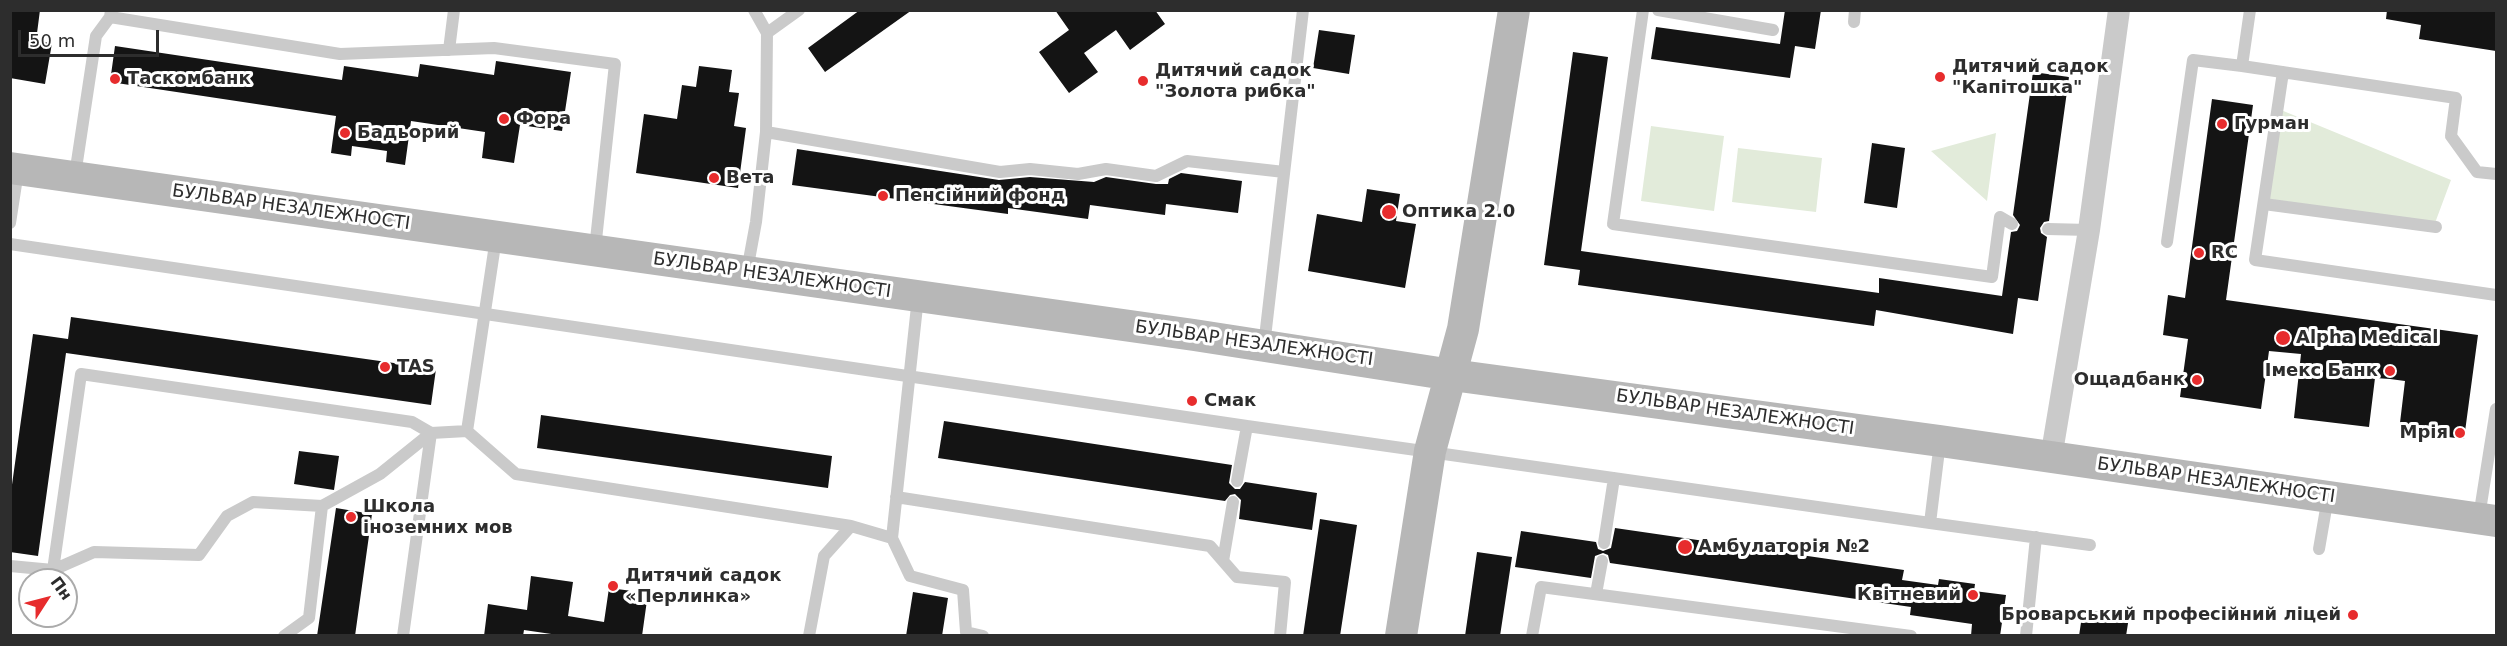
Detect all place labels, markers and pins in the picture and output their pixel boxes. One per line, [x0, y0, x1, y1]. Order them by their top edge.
place label: Дитячий садок "Капітошка" [1952, 56, 2108, 98]
place label: Дитячий садок "Золота рибка" [1155, 60, 1316, 103]
place label: Таскомбанк [127, 68, 251, 90]
marker: Дитячий садок "Капітошка" [1933, 70, 1947, 84]
marker: Таскомбанк [108, 72, 122, 86]
marker: Дитячий садок "Золота рибка" [1136, 74, 1150, 88]
place label: Фора [516, 108, 571, 130]
marker: Фора [497, 112, 511, 126]
place label: Гурман [2234, 113, 2309, 135]
marker: Гурман [2215, 117, 2229, 131]
place label: Бадьорий [357, 122, 459, 144]
marker: Бадьорий [338, 126, 352, 140]
place label: Вета [726, 167, 775, 189]
marker: Вета [707, 171, 721, 185]
place label: Пенсійний фонд [895, 185, 1065, 207]
marker: Пенсійний фонд [876, 189, 890, 203]
place label: Оптика 2.0 [1402, 201, 1515, 223]
marker: Оптика 2.0 [1380, 203, 1398, 221]
place label: RC [2211, 242, 2238, 264]
marker: RC [2192, 246, 2206, 260]
place label: Alpha Medical [2296, 327, 2438, 349]
marker: Alpha Medical [2274, 329, 2292, 347]
place label: TAS [397, 356, 435, 378]
marker: TAS [378, 360, 392, 374]
place label: Імекс Банк [2265, 360, 2378, 382]
marker: Імекс Банк [2383, 364, 2397, 378]
place label: Ощадбанк [2074, 369, 2185, 391]
marker: Ощадбанк [2190, 373, 2204, 387]
place label: Смак [1204, 390, 1256, 412]
marker: Смак [1185, 394, 1199, 408]
place label: Мрія [2399, 422, 2448, 444]
marker: Мрія [2453, 426, 2467, 440]
place label: Школа іноземних мов [363, 496, 513, 538]
marker: Школа іноземних мов [344, 510, 358, 524]
place label: Амбулаторія №2 [1698, 536, 1870, 558]
marker: Амбулаторія №2 [1676, 538, 1694, 556]
place label: Дитячий садок «Перлинка» [625, 565, 781, 608]
marker: Дитячий садок «Перлинка» [606, 579, 620, 593]
place label: Квітневий [1857, 584, 1961, 606]
marker: Квітневий [1966, 588, 1980, 602]
place label: Броварський професійний ліцей [2001, 604, 2341, 626]
marker: Броварський професійний ліцей [2346, 608, 2360, 622]

